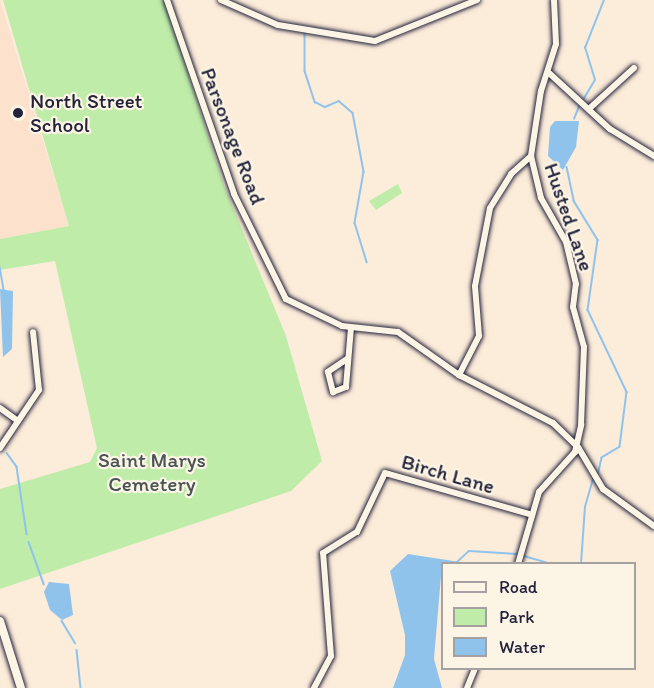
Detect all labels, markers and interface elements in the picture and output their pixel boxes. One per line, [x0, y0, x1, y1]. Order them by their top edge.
street label: Parsonage Road [195, 64, 271, 208]
place label: North Street School [30, 88, 143, 138]
marker: North Street School [11, 106, 25, 120]
street label: Husted Lane [539, 160, 599, 274]
park label: Saint Marys Cemetery [98, 447, 206, 497]
street label: Birch Lane [398, 449, 498, 499]
legend [441, 562, 636, 670]
text: Road [499, 576, 538, 598]
text: Park [499, 606, 534, 628]
text: Water [499, 636, 545, 658]

